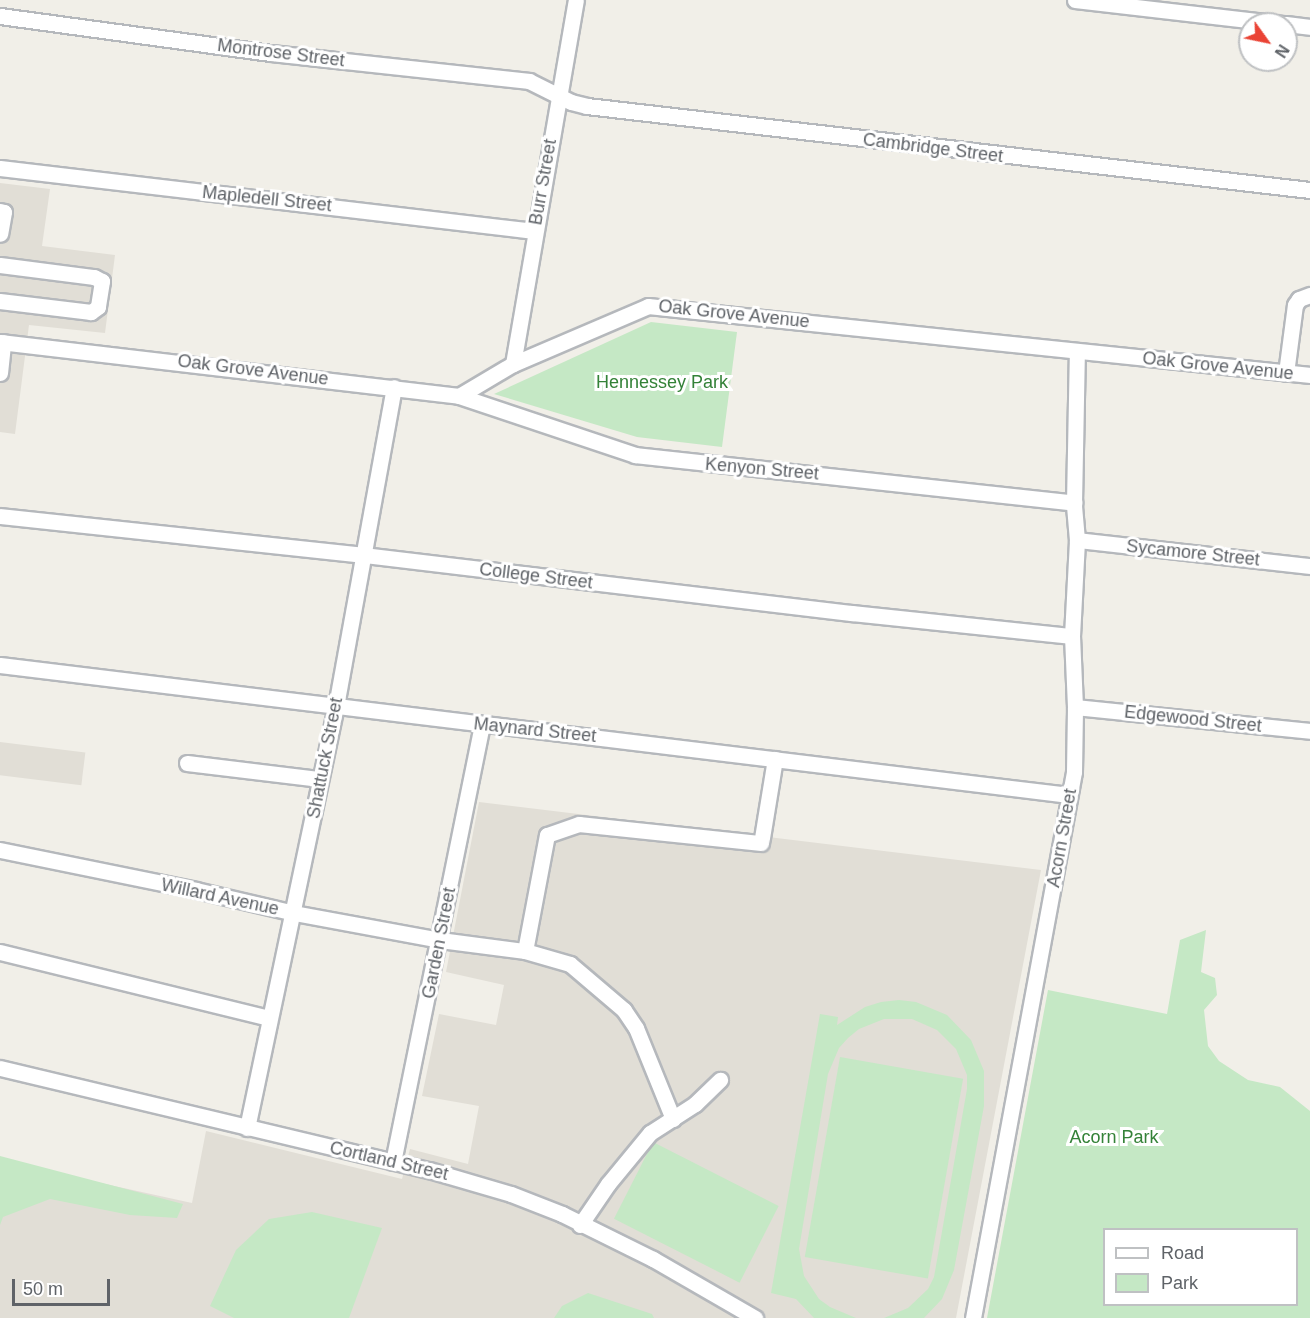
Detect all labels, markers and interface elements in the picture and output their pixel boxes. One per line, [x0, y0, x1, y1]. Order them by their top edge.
north arrow [1238, 12, 1298, 72]
street label: Montrose Street [216, 34, 346, 72]
text: N [1272, 42, 1292, 60]
street label: Cambridge Street [862, 129, 1004, 167]
street label: Burr Street [525, 137, 561, 227]
street label: Mapledell Street [201, 181, 333, 217]
street label: Oak Grove Avenue [657, 295, 811, 333]
street label: Oak Grove Avenue [1141, 347, 1295, 385]
street label: Oak Grove Avenue [176, 350, 330, 390]
park label: Hennessey Park [596, 371, 728, 393]
street label: Kenyon Street [704, 453, 820, 485]
street label: Sycamore Street [1125, 535, 1261, 571]
street label: College Street [478, 558, 594, 594]
street label: Shattuck Street [303, 696, 347, 820]
street label: Edgewood Street [1123, 701, 1263, 737]
street label: Maynard Street [473, 713, 597, 747]
street label: Acorn Street [1043, 787, 1081, 889]
street label: Willard Avenue [159, 874, 281, 920]
street label: Garden Street [418, 885, 460, 1001]
park label: Acorn Park [1069, 1126, 1159, 1148]
street label: Cortland Street [328, 1137, 450, 1185]
legend [1103, 1228, 1298, 1306]
text: Road [1161, 1243, 1204, 1263]
scale bar [15, 1267, 112, 1305]
text: Park [1161, 1273, 1198, 1293]
text: 50 m [23, 1279, 63, 1299]

